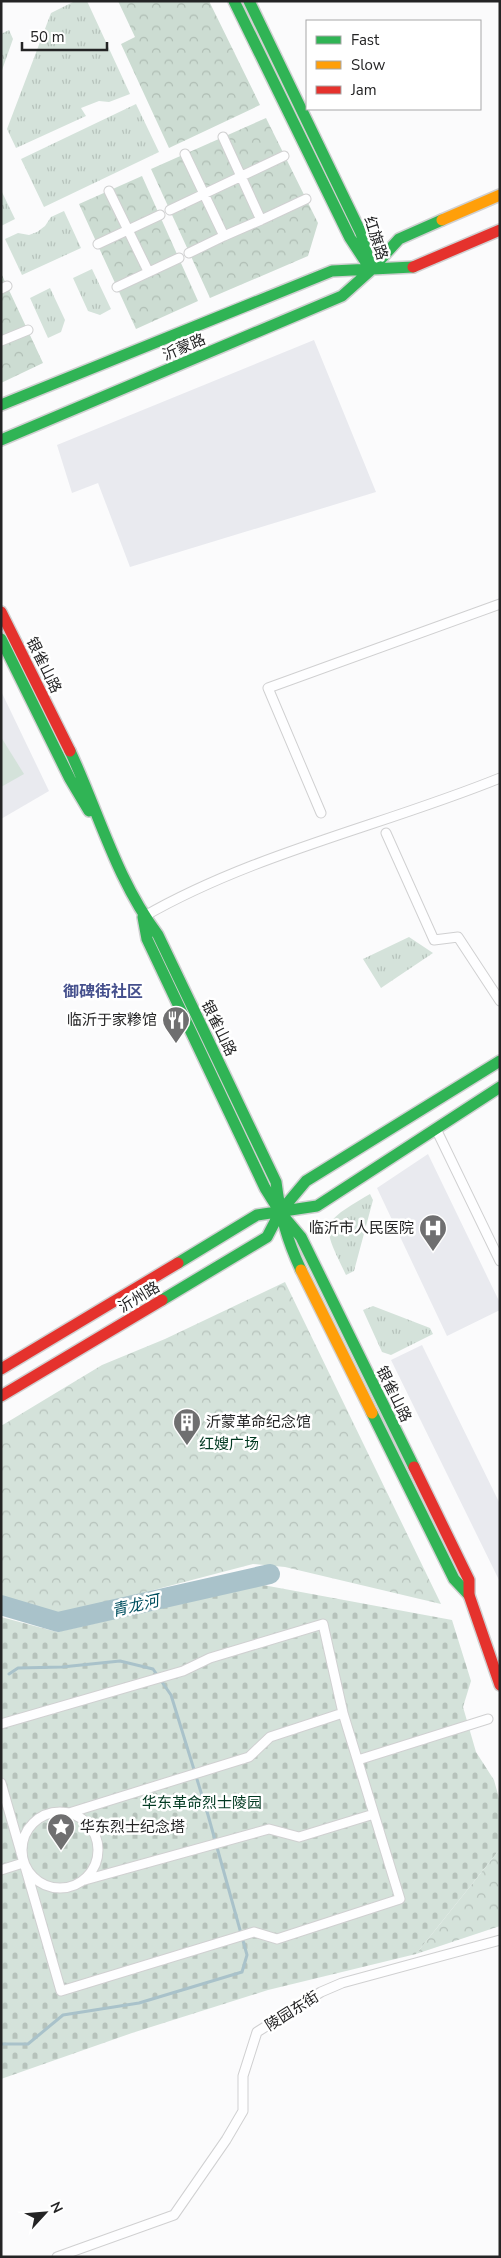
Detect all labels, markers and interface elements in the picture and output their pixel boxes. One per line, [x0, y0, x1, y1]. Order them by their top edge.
scale bar [22, 20, 108, 52]
legend [306, 20, 481, 110]
text: 50 m [30, 27, 65, 47]
text: Fast [351, 30, 380, 50]
text: Slow [351, 55, 386, 75]
text: Jam [350, 80, 377, 100]
street label: 红旗路 [360, 214, 392, 262]
street label: 沂蒙路 [159, 329, 209, 365]
street label: 银雀山路 [22, 634, 66, 696]
district label: 御碑街社区 [63, 981, 143, 1003]
street label: 银雀山路 [197, 997, 241, 1059]
restaurant icon: 临沂于家糁馆 [161, 1005, 191, 1044]
place label: 临沂于家糁馆 [67, 1010, 157, 1030]
hospital icon: 临沂市人民医院 [418, 1213, 448, 1252]
place label: 临沂市人民医院 [309, 1218, 414, 1238]
street label: 沂州路 [115, 1277, 163, 1317]
street label: 银雀山路 [372, 1363, 416, 1425]
building icon: 沂蒙革命纪念馆 [172, 1407, 202, 1446]
place label: 沂蒙革命纪念馆 [206, 1412, 311, 1432]
park label: 红嫂广场 [199, 1434, 259, 1454]
water label: 青龙河 [109, 1589, 164, 1622]
park label: 华东革命烈士陵园 [142, 1793, 262, 1813]
place icon: 华东烈士纪念塔 [46, 1812, 76, 1851]
place label: 华东烈士纪念塔 [80, 1817, 185, 1837]
street label: 陵园东街 [261, 1987, 323, 2035]
north arrow [20, 2188, 70, 2238]
text: N [45, 2199, 67, 2216]

